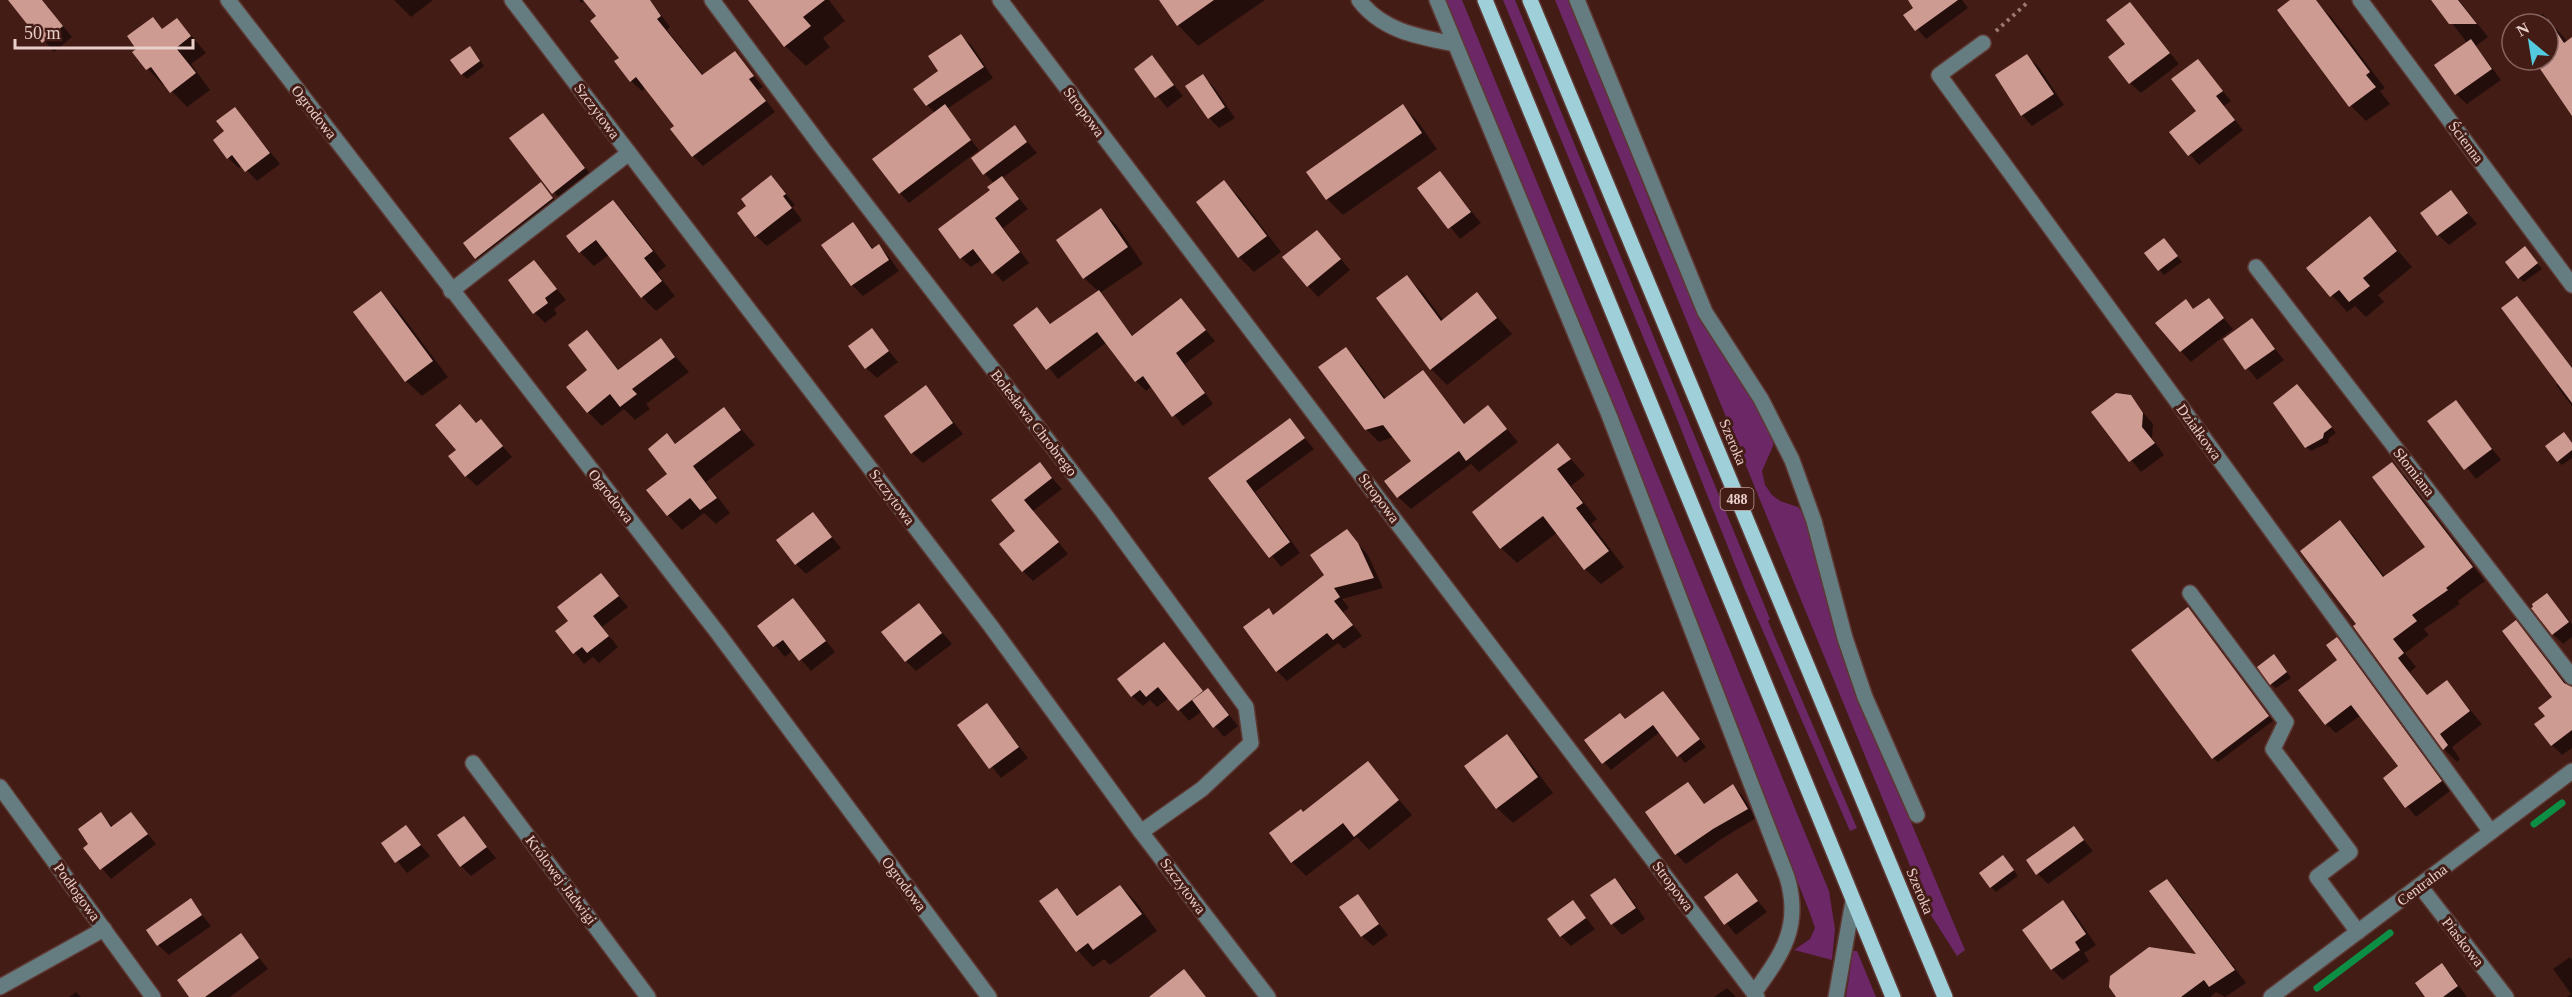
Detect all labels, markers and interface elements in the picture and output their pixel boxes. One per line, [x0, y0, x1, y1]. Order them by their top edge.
scale bar [15, 12, 194, 50]
north arrow [2500, 12, 2560, 72]
text: N [2513, 19, 2532, 40]
text: 50 m [24, 23, 61, 43]
street label: Szczytowa [571, 80, 623, 142]
street label: Ogrodowa [288, 82, 340, 142]
street label: Stropowa [1060, 84, 1108, 140]
street label: Ścienna [2445, 118, 2487, 166]
street label: Bolesława Chrobrego [988, 367, 1080, 479]
street label: Działkowa [2173, 401, 2225, 463]
street label: Szeroka [1716, 417, 1750, 468]
street label: Słomiana [2390, 445, 2438, 500]
street label: Ogrodowa [585, 466, 637, 526]
street label: Szczytowa [866, 466, 918, 528]
street label: Stropowa [1355, 470, 1403, 526]
road number: 488 [1720, 488, 1754, 510]
street label: Królowej Jadwigi [522, 832, 600, 928]
street label: Ogrodowa [879, 854, 930, 914]
street label: Szczytowa [1157, 855, 1209, 917]
street label: Stropowa [1649, 858, 1697, 914]
street label: Podłogowa [51, 860, 104, 924]
street label: Centralna [2394, 861, 2450, 909]
street label: Szeroka [1903, 866, 1937, 917]
street label: Piaskowa [2439, 914, 2487, 970]

